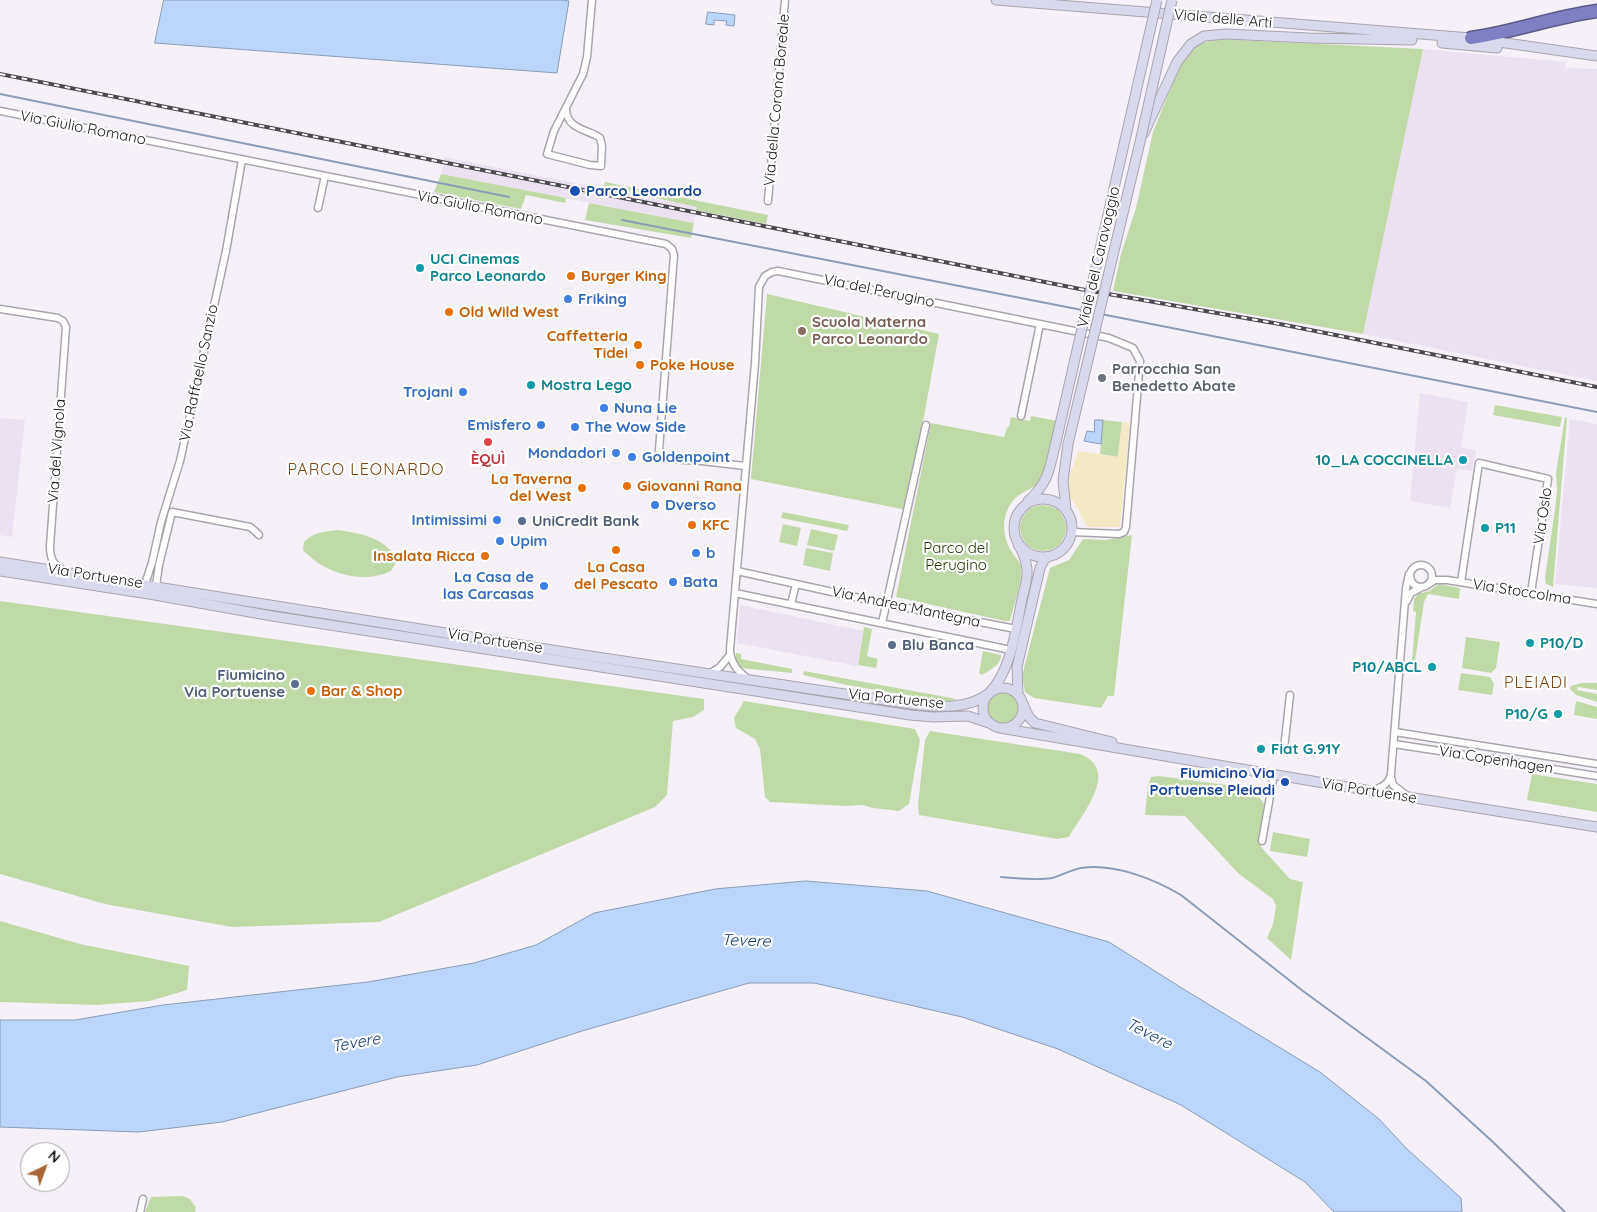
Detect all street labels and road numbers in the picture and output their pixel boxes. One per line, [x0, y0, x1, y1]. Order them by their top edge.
street label: Viale delle Arti [1173, 6, 1273, 32]
street label: Via della Corona Boreale [761, 13, 793, 187]
street label: Via Giulio Romano [19, 107, 147, 149]
street label: Viale del Caravaggio [1074, 185, 1124, 329]
street label: Via Giulio Romano [416, 187, 544, 229]
street label: Via del Perugino [822, 270, 936, 312]
street label: Via Raffaello Sanzio [176, 303, 222, 443]
street label: Via del Vignola [44, 398, 70, 504]
street label: Via Oslo [1530, 486, 1556, 546]
street label: Via Portuense [46, 560, 144, 592]
street label: Via Stoccolma [1471, 575, 1573, 609]
street label: Via Andrea Mantegna [830, 582, 982, 632]
street label: Via Portuense [446, 625, 544, 657]
street label: Via Portuense [847, 685, 945, 713]
street label: Via Copenhagen [1438, 742, 1554, 778]
street label: Via Portuense [1320, 775, 1418, 807]

